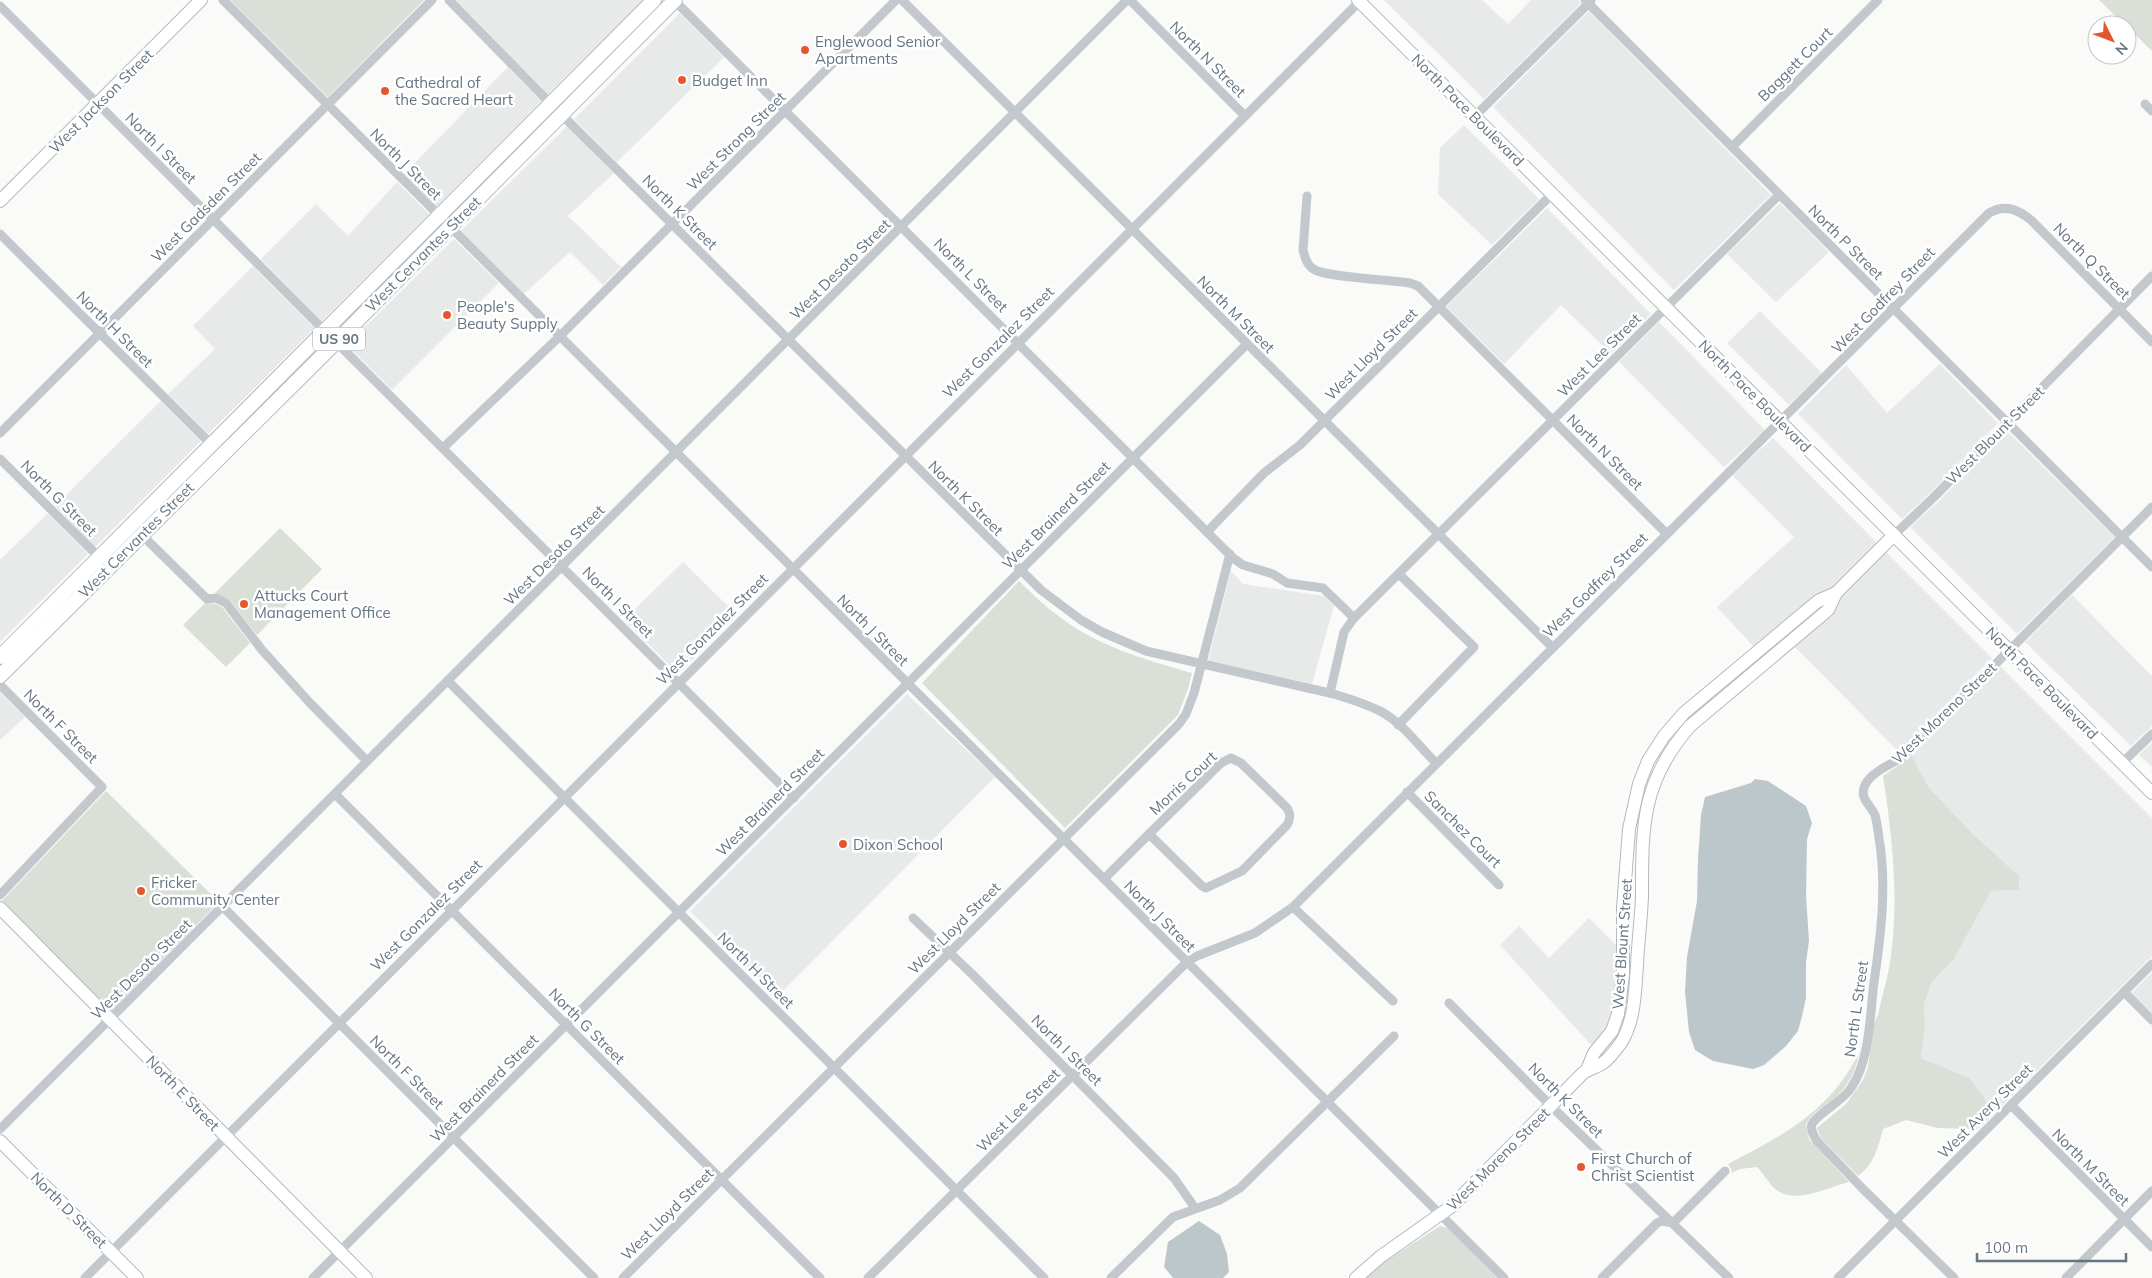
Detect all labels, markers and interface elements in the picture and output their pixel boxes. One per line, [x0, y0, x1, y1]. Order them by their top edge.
north arrow [2087, 15, 2137, 65]
street label: North N Street [1166, 17, 1250, 101]
street label: Baggett Court [1754, 23, 1836, 105]
place label: Englewood Senior Apartments [815, 32, 941, 68]
text: N [2111, 39, 2132, 59]
marker: Englewood Senior Apartments [799, 44, 811, 56]
street label: West Jackson Street [45, 45, 157, 157]
street label: North Pace Boulevard [1408, 50, 1528, 170]
place label: Budget Inn [692, 71, 768, 90]
place label: Cathedral of the Sacred Heart [395, 73, 513, 109]
marker: Budget Inn [676, 74, 688, 86]
marker: Cathedral of the Sacred Heart [379, 85, 391, 97]
street label: West Strong Street [683, 88, 789, 194]
street label: North I Street [121, 108, 201, 188]
street label: North J Street [366, 124, 446, 204]
street label: West Gadsden Street [147, 148, 265, 266]
street label: North K Street [638, 170, 722, 254]
street label: West Cervantes Street [361, 192, 485, 316]
street label: North P Street [1804, 200, 1888, 284]
street label: West Desoto Street [786, 215, 894, 323]
street label: North Q Street [2050, 219, 2134, 303]
street label: North L Street [930, 234, 1012, 316]
street label: West Godfrey Street [1827, 243, 1939, 357]
street label: North M Street [1193, 271, 1279, 357]
street label: West Gonzalez Street [938, 282, 1058, 402]
street label: North H Street [73, 287, 157, 371]
place label: People's Beauty Supply [457, 297, 558, 333]
street label: West Lloyd Street [1321, 304, 1421, 404]
marker: People's Beauty Supply [441, 309, 453, 321]
street label: West Lee Street [1553, 309, 1645, 401]
road number: US 90 [313, 328, 365, 350]
street label: North Pace Boulevard [1695, 336, 1815, 456]
street label: West Blount Street [1942, 382, 2048, 488]
street label: North N Street [1563, 410, 1647, 494]
street label: North G Street [17, 456, 101, 540]
street label: North K Street [924, 456, 1008, 540]
street label: West Brainerd Street [998, 457, 1114, 573]
street label: West Cervantes Street [74, 478, 198, 602]
street label: West Desoto Street [500, 501, 608, 609]
street label: West Godfrey Street [1538, 528, 1652, 642]
street label: North I Street [578, 562, 658, 642]
street label: West Gonzalez Street [652, 569, 772, 689]
place label: Attucks Court Management Office [254, 586, 391, 622]
street label: North J Street [833, 590, 913, 670]
marker: Attucks Court Management Office [238, 598, 250, 610]
street label: North Pace Boulevard [1982, 623, 2102, 743]
street label: West Moreno Street [1888, 658, 2000, 768]
street label: North F Street [20, 685, 102, 767]
street label: West Brainerd Street [712, 744, 828, 860]
street label: Morris Court [1145, 747, 1221, 819]
street label: Sanchez Court [1420, 786, 1506, 872]
place label: Dixon School [853, 835, 943, 854]
marker: Dixon School [837, 838, 849, 850]
street label: West Gonzalez Street [366, 855, 486, 975]
place label: Fricker Community Center [151, 873, 280, 909]
street label: North J Street [1120, 876, 1200, 956]
street label: West Lloyd Street [904, 878, 1004, 978]
street label: West Blount Street [1608, 878, 1636, 1010]
marker: Fricker Community Center [135, 885, 147, 897]
street label: West Desoto Street [87, 915, 195, 1023]
street label: North H Street [714, 928, 798, 1012]
street label: North L Street [1840, 960, 1872, 1058]
street label: North G Street [545, 984, 629, 1068]
street label: North I Street [1027, 1010, 1107, 1090]
street label: West Brainerd Street [426, 1030, 542, 1146]
street label: North F Street [366, 1031, 448, 1113]
street label: North E Street [142, 1051, 224, 1135]
street label: North K Street [1524, 1058, 1608, 1142]
street label: West Avery Street [1934, 1060, 2036, 1162]
street label: West Lee Street [972, 1064, 1064, 1156]
street label: West Moreno Street [1442, 1103, 1554, 1215]
street label: North M Street [2048, 1124, 2134, 1210]
place label: First Church of Christ Scientist [1591, 1149, 1694, 1185]
marker: First Church of Christ Scientist [1575, 1161, 1587, 1173]
street label: West Lloyd Street [617, 1164, 717, 1264]
street label: North D Street [27, 1168, 111, 1252]
scale bar [1977, 1230, 2126, 1262]
text: 100 m [1984, 1238, 2028, 1257]

